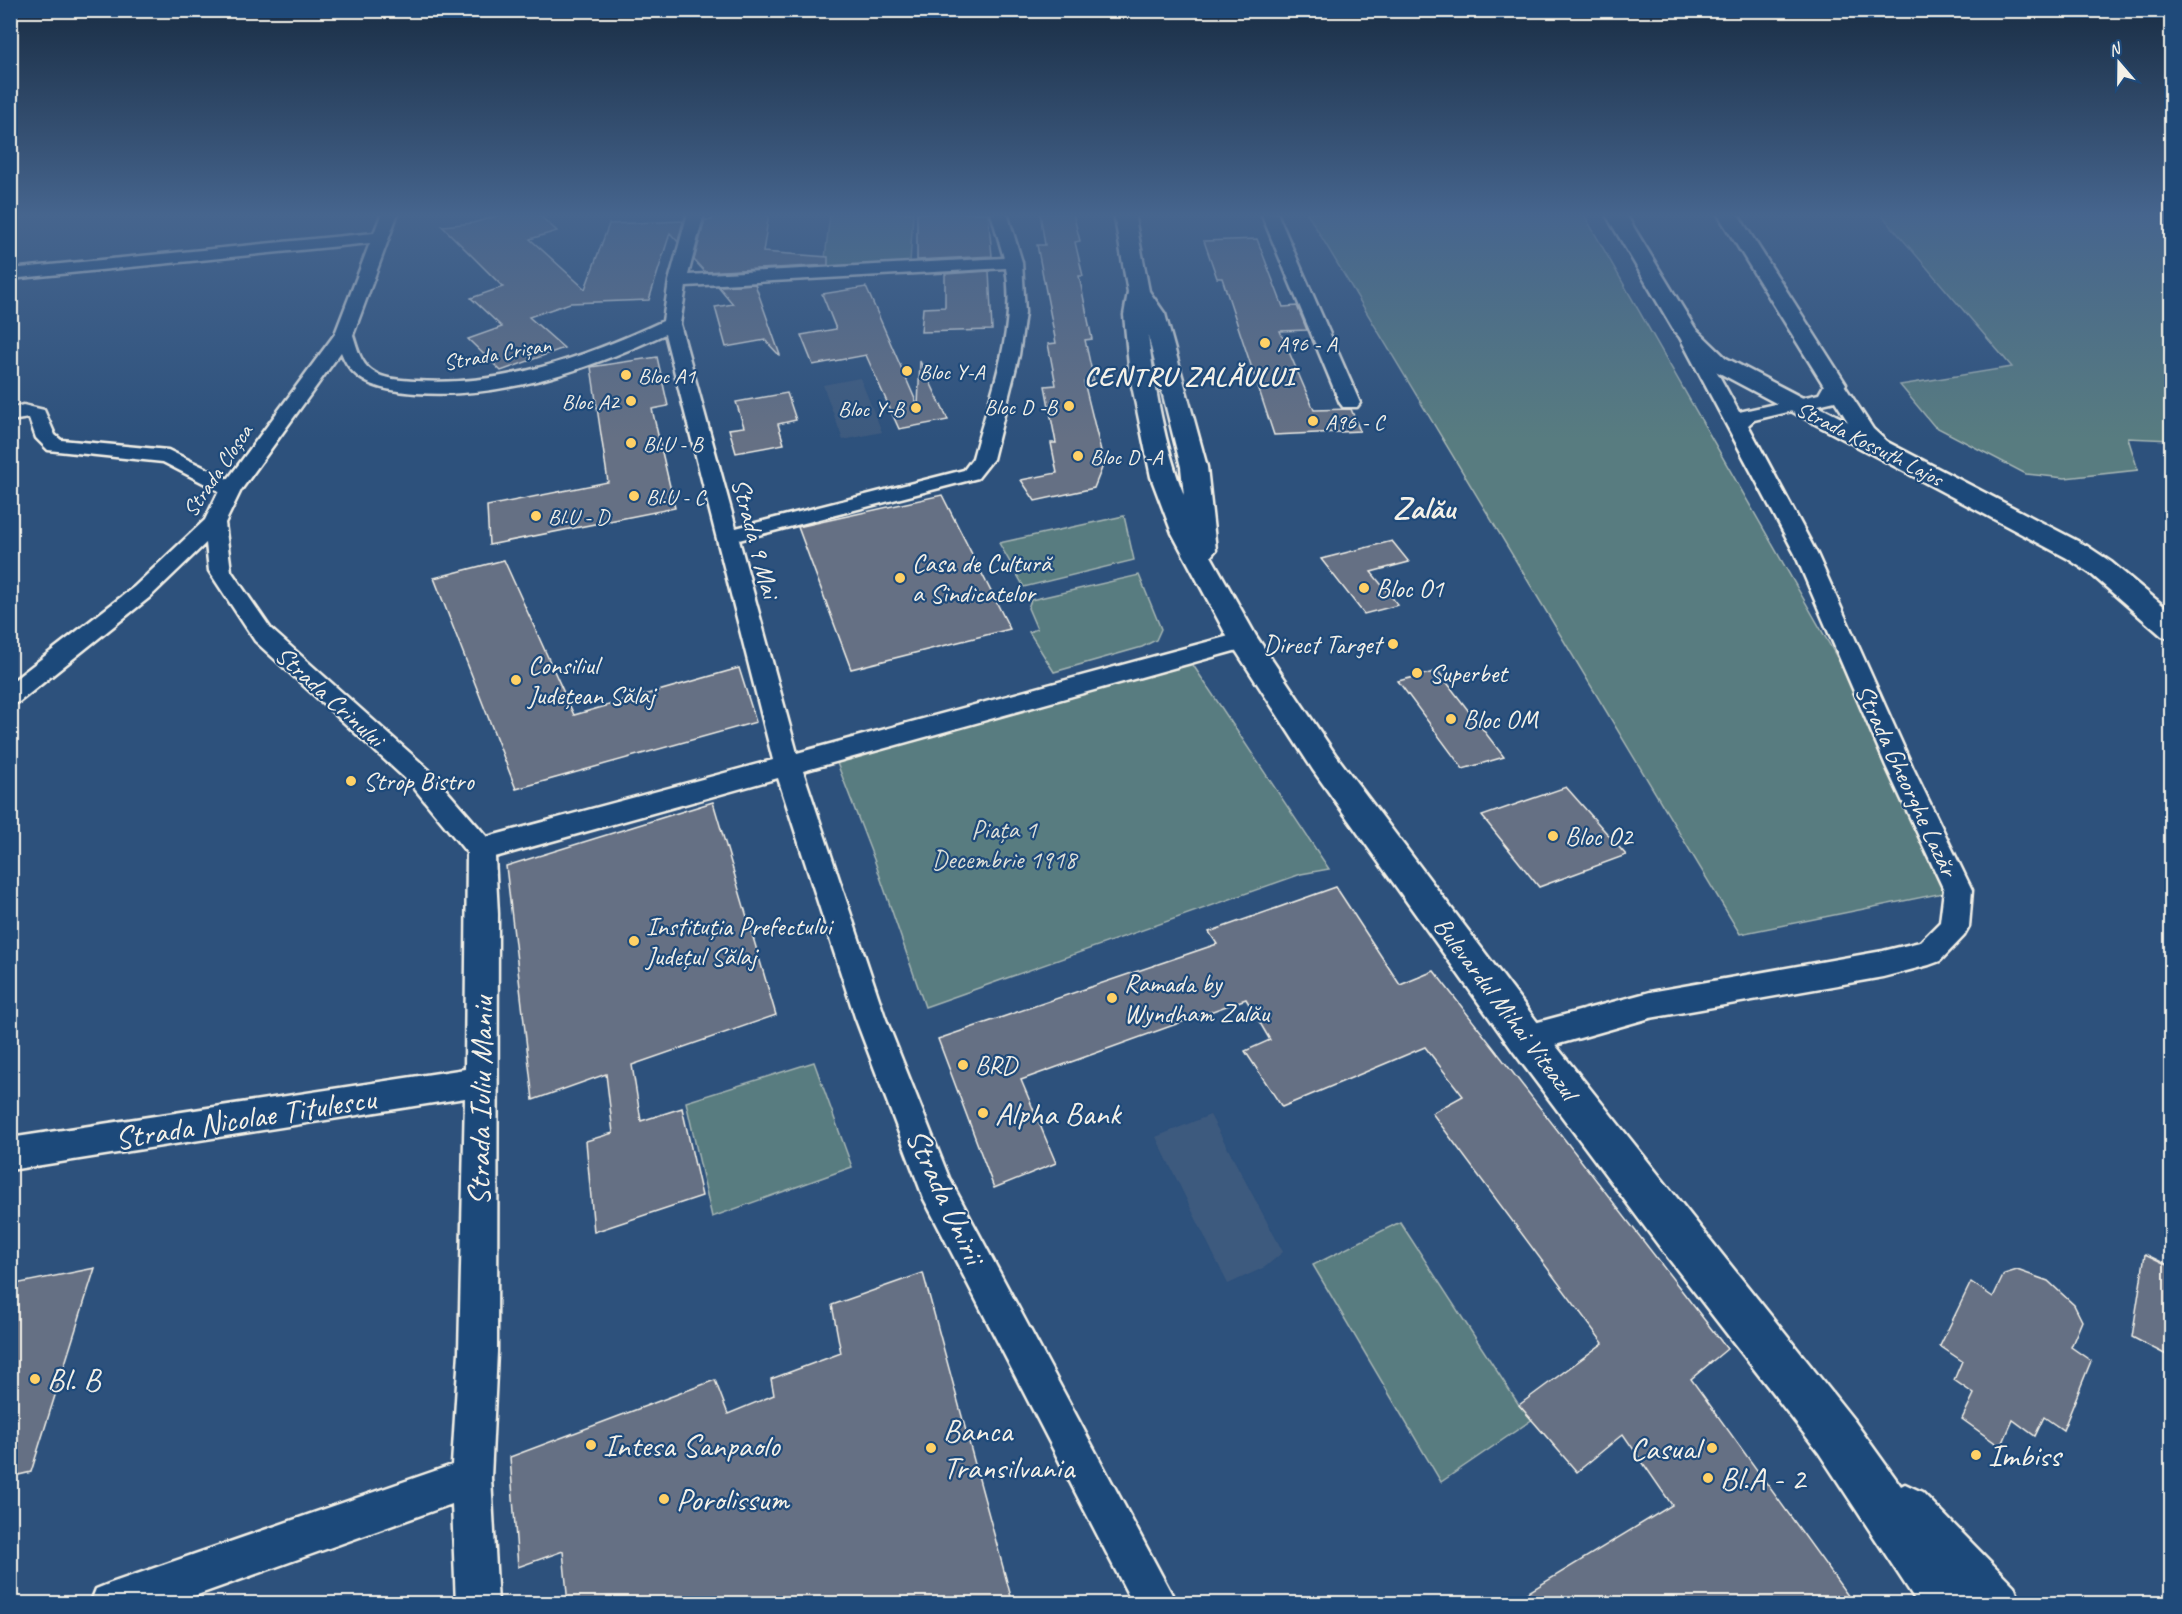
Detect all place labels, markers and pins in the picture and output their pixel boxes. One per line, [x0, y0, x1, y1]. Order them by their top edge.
place label: A96 - A [1277, 330, 1338, 358]
marker: A96 - A [1258, 336, 1272, 350]
place label: Bloc Y-A [919, 358, 985, 386]
place label: Bloc A1 [638, 362, 696, 390]
marker: Bloc Y-A [900, 364, 914, 378]
marker: Bloc A1 [619, 368, 633, 382]
place label: Bloc A2 [562, 388, 621, 416]
place label: Bloc D -B [984, 393, 1059, 421]
marker: Bloc A2 [624, 394, 638, 408]
place label: Bloc Y-B [838, 395, 906, 423]
marker: Bloc D -B [1062, 399, 1076, 413]
marker: Bloc Y-B [909, 401, 923, 415]
place label: A96 - C [1325, 408, 1387, 436]
marker: A96 - C [1306, 414, 1320, 428]
place label: Bl.U - B [643, 430, 704, 458]
marker: Bl.U - B [624, 436, 638, 450]
place label: Bloc D -A [1090, 443, 1163, 471]
marker: Bloc D -A [1071, 449, 1085, 463]
place label: Bl.U - C [646, 483, 707, 511]
marker: Bl.U - C [627, 489, 641, 503]
place label: Bl.U - D [548, 503, 611, 531]
marker: Bl.U - D [529, 509, 543, 523]
place label: Casa de Cultură a Sindicatelor [912, 547, 1054, 610]
marker: Casa de Cultură a Sindicatelor [893, 571, 907, 585]
place label: Bloc O1 [1376, 572, 1445, 605]
marker: Bloc O1 [1357, 581, 1371, 595]
place label: Direct Target [1263, 628, 1384, 661]
marker: Direct Target [1386, 637, 1400, 651]
place label: Consiliul Județean Sălaj [526, 649, 658, 712]
place label: Superbet [1429, 657, 1509, 690]
marker: Superbet [1410, 666, 1424, 680]
marker: Consiliul Județean Sălaj [509, 673, 523, 687]
place label: Bloc OM [1463, 703, 1540, 736]
marker: Bloc OM [1444, 712, 1458, 726]
place label: Strop Bistro [363, 765, 475, 798]
marker: Strop Bistro [344, 774, 358, 788]
place label: Bloc O2 [1565, 820, 1635, 853]
marker: Bloc O2 [1546, 829, 1560, 843]
place label: Instituția Prefectului Județul Sălaj [644, 910, 834, 973]
marker: Instituția Prefectului Județul Sălaj [627, 934, 641, 948]
place label: Ramada by Wyndham Zalău [1124, 967, 1270, 1030]
marker: Ramada by Wyndham Zalău [1105, 991, 1119, 1005]
place label: BRD [975, 1049, 1019, 1082]
marker: BRD [956, 1058, 970, 1072]
place label: Alpha Bank [995, 1093, 1123, 1134]
marker: Alpha Bank [976, 1106, 990, 1120]
place label: Bl. B [47, 1359, 102, 1400]
marker: Bl. B [28, 1372, 42, 1386]
place label: Banca Transilvania [943, 1410, 1076, 1488]
place label: Intesa Sanpaolo [603, 1425, 781, 1466]
place label: Casual [1630, 1428, 1706, 1469]
place label: Imbiss [1988, 1435, 2064, 1476]
marker: Intesa Sanpaolo [584, 1438, 598, 1452]
marker: Banca Transilvania [924, 1441, 938, 1455]
marker: Casual [1705, 1441, 1719, 1455]
marker: Imbiss [1969, 1448, 1983, 1462]
place label: Bl.A - 2 [1720, 1458, 1808, 1499]
marker: Bl.A - 2 [1701, 1471, 1715, 1485]
place label: Porolissum [676, 1479, 791, 1520]
marker: Porolissum [657, 1492, 671, 1506]

